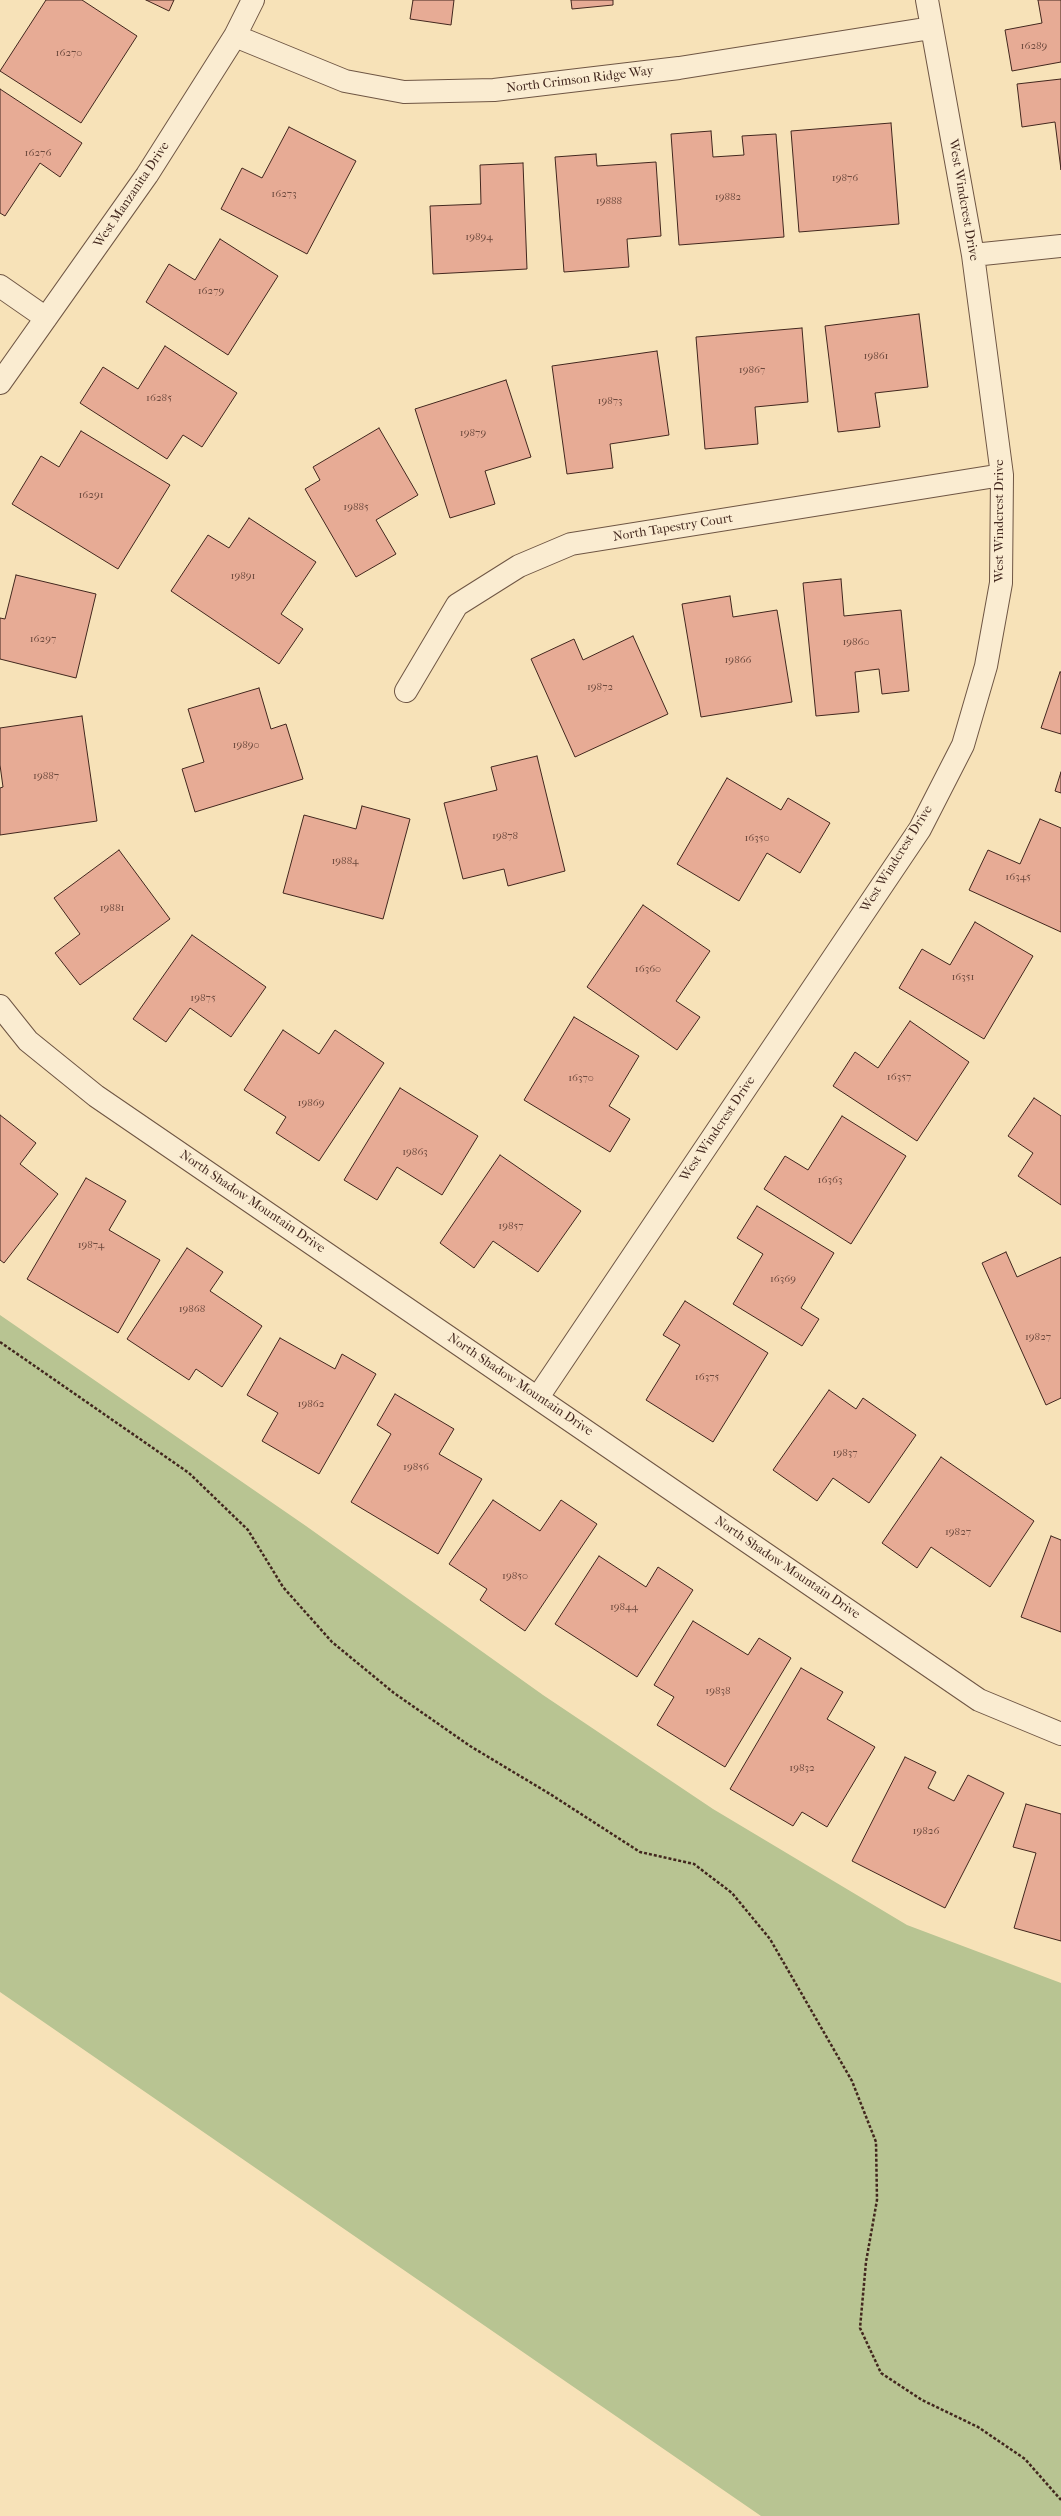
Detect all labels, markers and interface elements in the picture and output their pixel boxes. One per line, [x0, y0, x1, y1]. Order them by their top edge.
house number: 16289 [1021, 39, 1047, 53]
house number: 16270 [56, 46, 82, 60]
street label: North Crimson Ridge Way [506, 63, 654, 97]
street label: West Windcrest Drive [945, 138, 981, 262]
street label: West Manzanita Drive [91, 139, 173, 251]
house number: 16276 [25, 146, 51, 160]
house number: 19876 [832, 171, 858, 185]
house number: 16273 [271, 187, 297, 201]
house number: 19882 [715, 190, 741, 204]
house number: 19888 [596, 194, 622, 208]
house number: 19894 [465, 230, 493, 244]
house number: 16279 [198, 284, 224, 298]
house number: 19861 [863, 349, 889, 363]
house number: 19867 [739, 363, 765, 377]
house number: 16285 [146, 391, 172, 405]
house number: 19873 [597, 394, 623, 408]
house number: 19879 [460, 426, 486, 440]
street label: West Windcrest Drive [992, 459, 1008, 583]
house number: 16291 [78, 488, 104, 502]
house number: 19885 [343, 500, 369, 514]
street label: North Tapestry Court [612, 511, 734, 545]
house number: 19891 [231, 569, 255, 583]
house number: 16297 [30, 632, 56, 646]
house number: 19860 [842, 635, 870, 649]
house number: 19866 [724, 653, 752, 667]
house number: 19872 [587, 680, 613, 694]
house number: 19890 [232, 738, 260, 752]
house number: 19887 [33, 769, 59, 783]
street label: West Windcrest Drive [858, 803, 936, 915]
house number: 19878 [492, 829, 518, 843]
house number: 16350 [744, 831, 770, 845]
house number: 19884 [331, 854, 359, 868]
house number: 16345 [1005, 870, 1031, 884]
house number: 19881 [100, 901, 124, 915]
house number: 16360 [635, 962, 661, 976]
house number: 16351 [951, 970, 975, 984]
house number: 19875 [190, 991, 216, 1005]
house number: 16357 [887, 1070, 911, 1084]
house number: 16370 [568, 1071, 594, 1085]
street label: West Windcrest Drive [677, 1074, 759, 1184]
house number: 19869 [298, 1096, 324, 1110]
house number: 19863 [402, 1145, 428, 1159]
street label: North Shadow Mountain Drive [176, 1147, 328, 1257]
house number: 16363 [818, 1173, 842, 1187]
house number: 19857 [498, 1219, 524, 1233]
house number: 19874 [78, 1238, 104, 1252]
house number: 16369 [770, 1272, 796, 1286]
house number: 19868 [179, 1302, 205, 1316]
street label: North Shadow Mountain Drive [444, 1330, 596, 1440]
house number: 19827 [1025, 1330, 1051, 1344]
house number: 16375 [695, 1370, 719, 1384]
house number: 19862 [298, 1397, 324, 1411]
house number: 19837 [832, 1446, 858, 1460]
house number: 19856 [403, 1460, 429, 1474]
street label: North Shadow Mountain Drive [711, 1513, 863, 1623]
house number: 19827 [945, 1525, 971, 1539]
house number: 19850 [502, 1569, 528, 1583]
house number: 19844 [610, 1600, 638, 1614]
house number: 19838 [705, 1684, 731, 1698]
house number: 19832 [789, 1761, 815, 1775]
house number: 19826 [913, 1824, 939, 1838]

